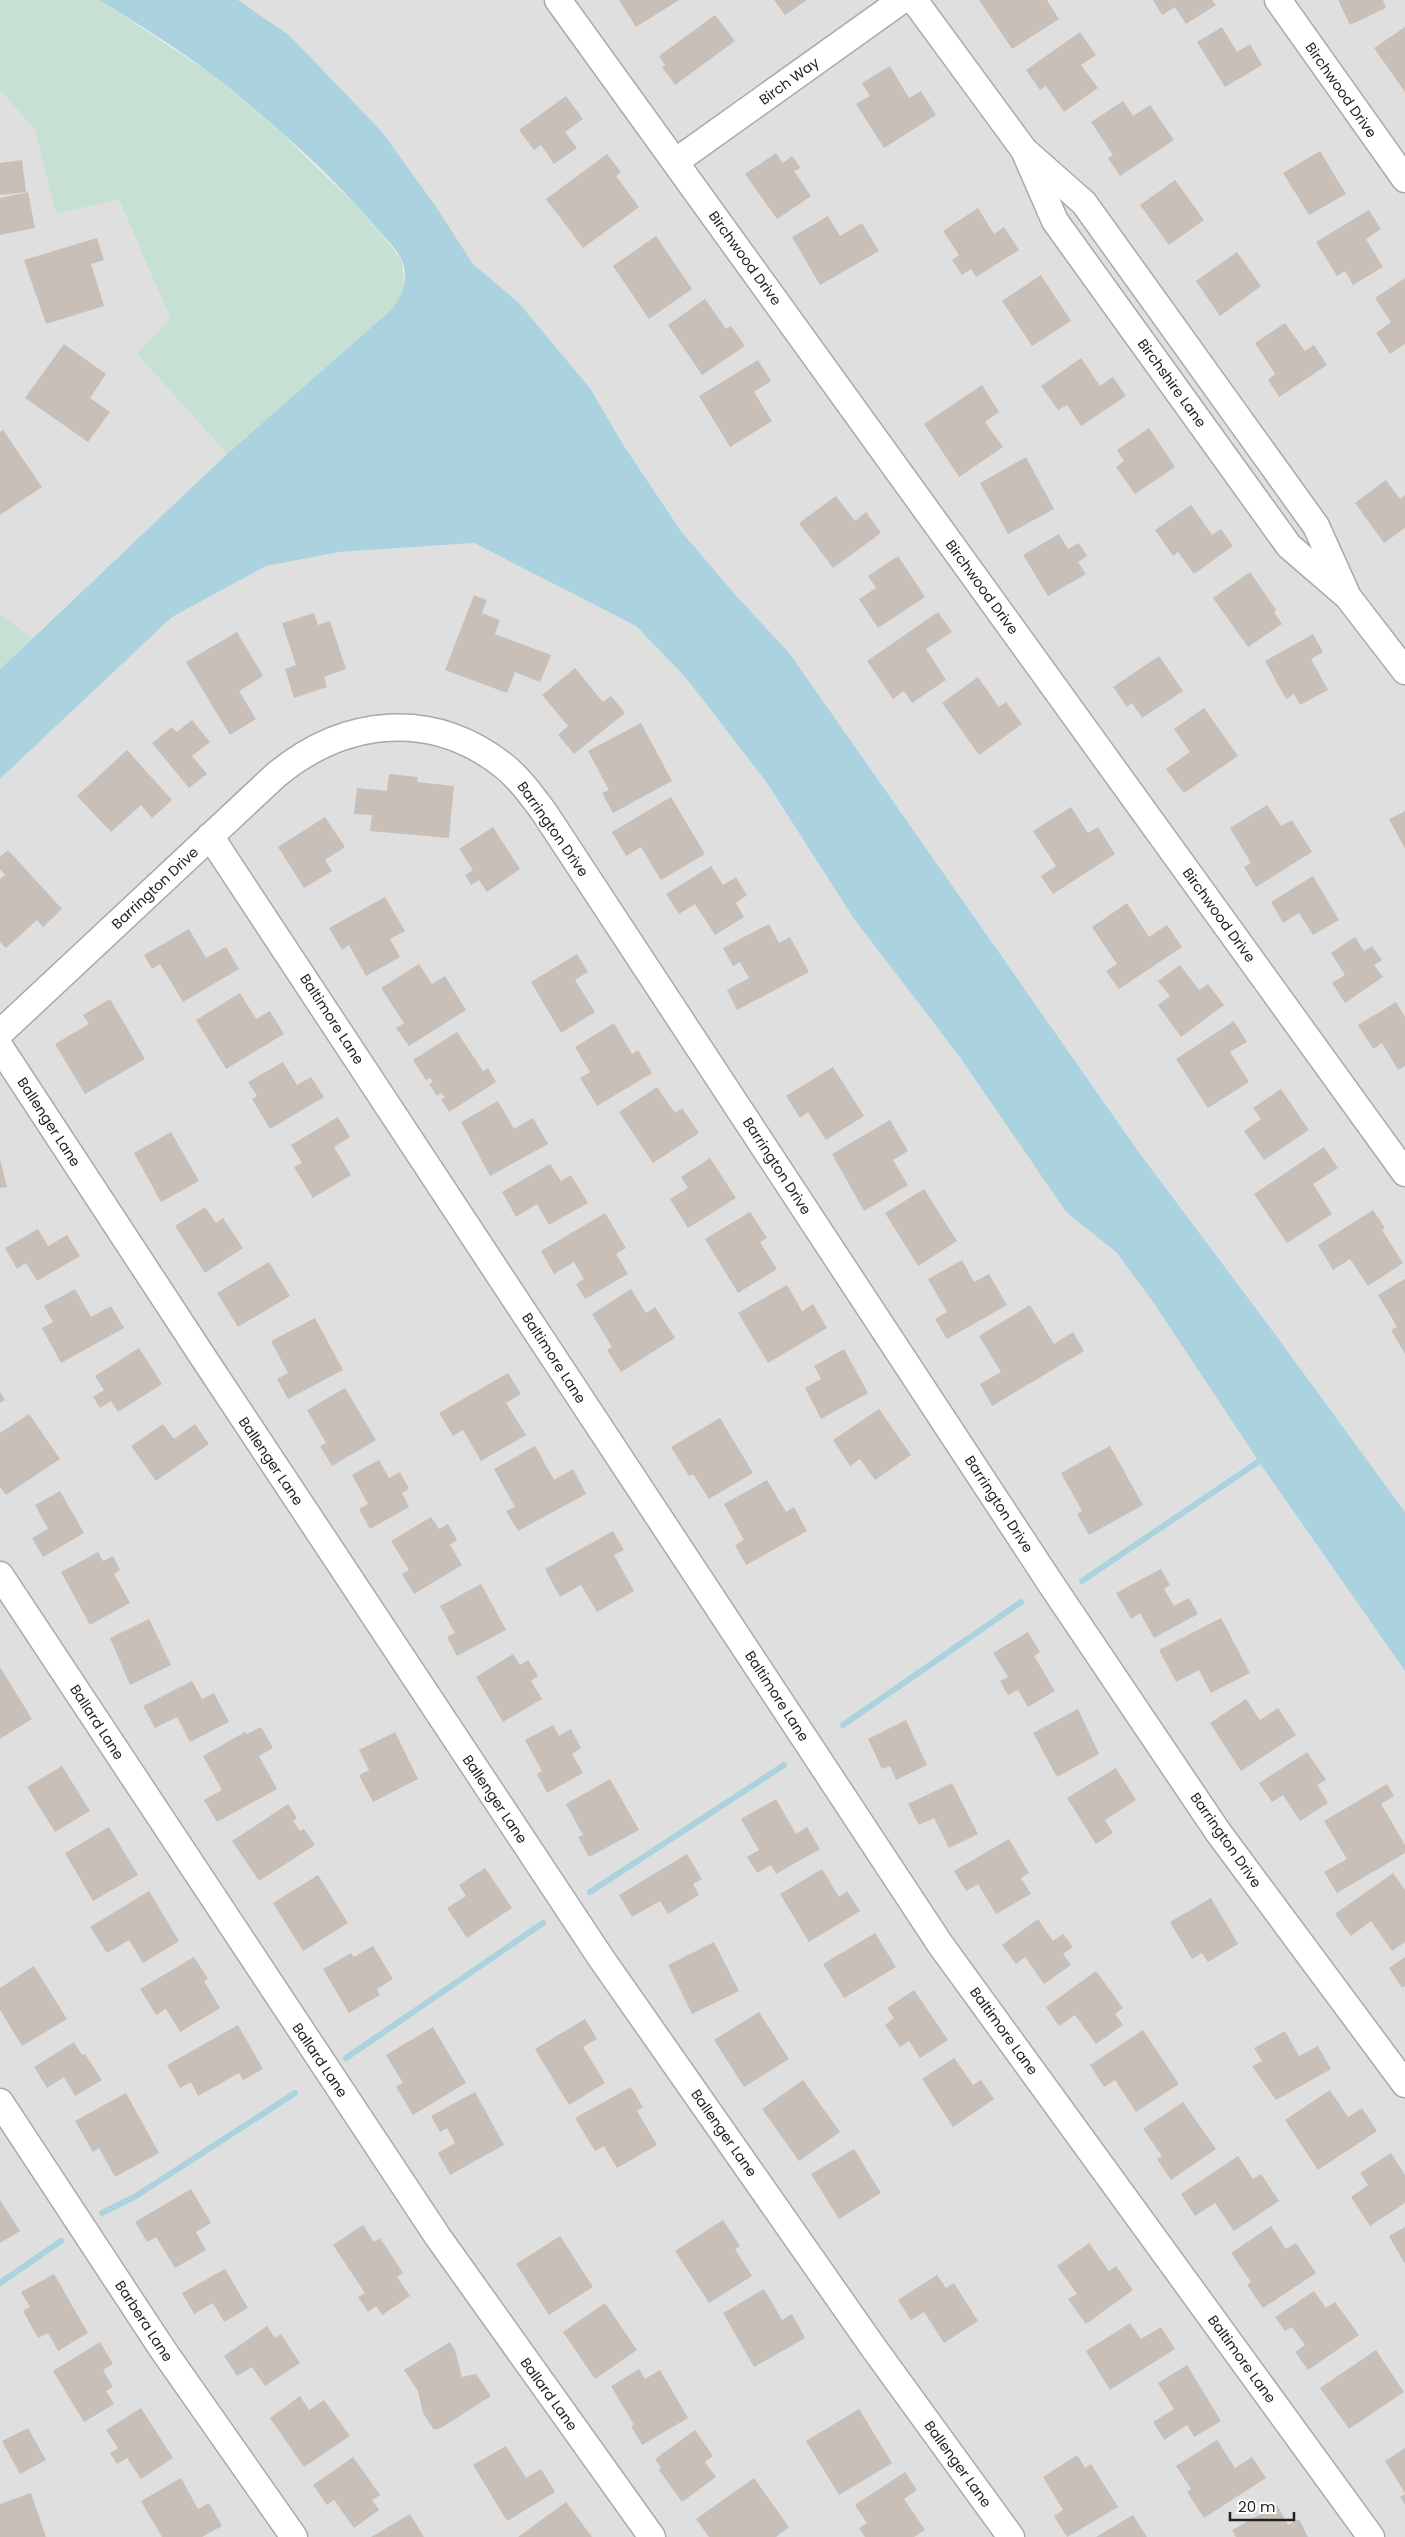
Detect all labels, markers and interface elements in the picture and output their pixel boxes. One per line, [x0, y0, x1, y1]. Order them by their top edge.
street label: Birchwood Drive [1301, 38, 1382, 142]
street label: Birch Way [755, 52, 823, 110]
street label: Birchwood Drive [704, 207, 786, 310]
street label: Birchshire Lane [1133, 335, 1211, 432]
street label: Birchwood Drive [941, 536, 1023, 639]
street label: Barrington Drive [513, 777, 594, 881]
street label: Barrington Drive [107, 842, 203, 934]
street label: Birchwood Drive [1178, 864, 1260, 967]
street label: Baltimore Lane [295, 970, 369, 1068]
street label: Ballenger Lane [13, 1073, 86, 1171]
street label: Barrington Drive [738, 1113, 816, 1219]
street label: Baltimore Lane [517, 1309, 591, 1407]
street label: Ballenger Lane [234, 1413, 308, 1509]
street label: Barrington Drive [960, 1451, 1038, 1557]
street label: Baltimore Lane [740, 1647, 814, 1745]
street label: Ballard Lane [65, 1680, 129, 1764]
street label: Ballenger Lane [458, 1751, 532, 1847]
street label: Barrington Drive [1186, 1788, 1267, 1892]
street label: Baltimore Lane [965, 1983, 1043, 2079]
street label: Ballard Lane [288, 2019, 353, 2101]
street label: Ballenger Lane [686, 2085, 762, 2181]
street label: Barbera Lane [110, 2277, 178, 2366]
street label: Baltimore Lane [1203, 2311, 1281, 2407]
street label: Ballard Lane [516, 2353, 583, 2435]
street label: Ballenger Lane [920, 2417, 996, 2512]
scale bar [1230, 2490, 1294, 2522]
text: 20 m [1238, 2496, 1276, 2517]

